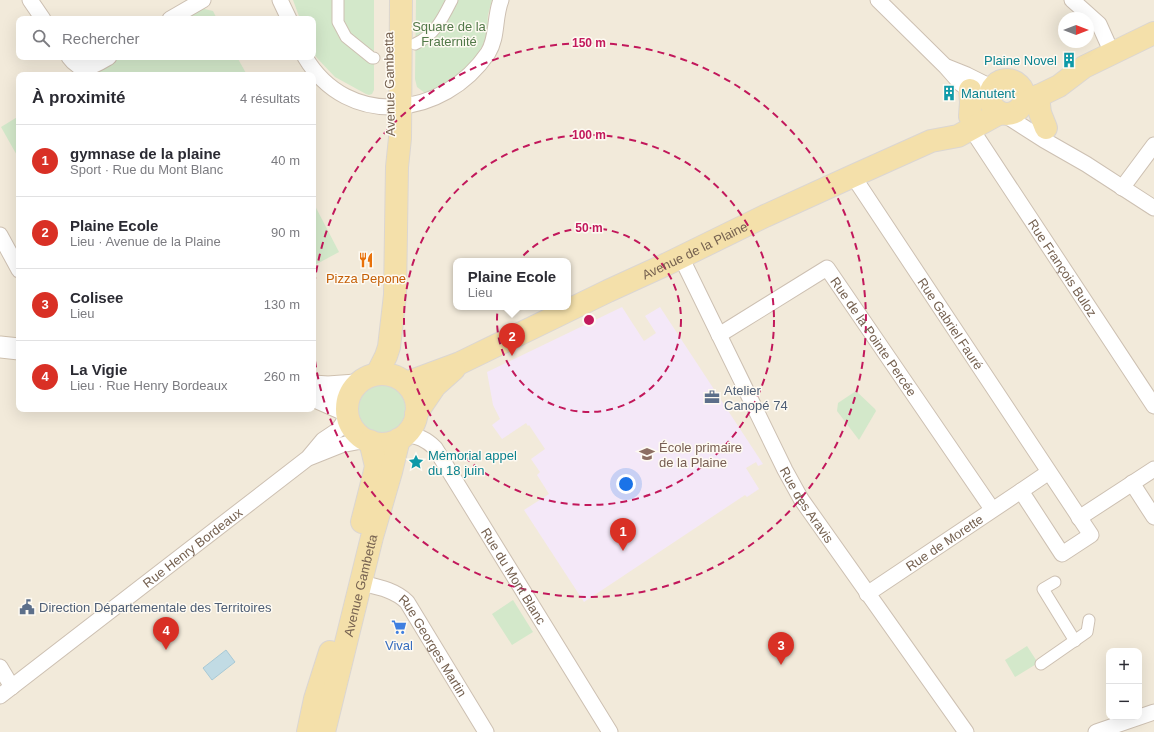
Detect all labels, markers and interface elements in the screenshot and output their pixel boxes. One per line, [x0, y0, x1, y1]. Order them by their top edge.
north arrow [1058, 12, 1094, 48]
search box [16, 16, 316, 60]
park label: Square de la Fraternité [412, 19, 487, 49]
icon: search [30, 27, 52, 49]
text: Rechercher [62, 30, 140, 47]
street label: Avenue Gambetta [381, 31, 398, 136]
text: 150 m [572, 36, 606, 50]
building icon: Plaine Novel [1060, 51, 1078, 69]
place label: Plaine Novel [984, 53, 1057, 68]
building icon: Manutent [940, 84, 958, 102]
place label: Manutent [961, 86, 1016, 101]
text: À proximité [32, 88, 126, 107]
text: 4 résultats [240, 91, 300, 106]
text: 100 m [572, 128, 606, 142]
text: gymnase de la plaine [70, 145, 221, 162]
text: 1 [41, 153, 49, 168]
text: 40 m [271, 153, 300, 168]
text: Sport · Rue du Mont Blanc [70, 162, 223, 177]
text: Plaine Ecole [70, 217, 158, 234]
street label: Rue François Buloz [1025, 217, 1100, 320]
street label: Avenue de la Plaine [640, 219, 750, 282]
text: 50 m [575, 221, 603, 235]
text: 2 [41, 225, 49, 240]
text: 90 m [271, 225, 300, 240]
text: Lieu · Avenue de la Plaine [70, 234, 221, 249]
restaurant icon: Pizza Pepone [357, 251, 375, 269]
popup [453, 258, 571, 310]
text: Plaine Ecole [468, 268, 556, 285]
place label: Pizza Pepone [326, 271, 406, 286]
street label: Rue de la Pointe Percée [827, 274, 919, 399]
street label: Rue Gabriel Fauré [915, 275, 986, 373]
text: Lieu [468, 285, 492, 300]
text: Colisee [70, 289, 123, 306]
text: 3 [41, 297, 49, 312]
text: 130 m [264, 297, 300, 312]
text: Lieu [70, 306, 95, 321]
centre of rings [582, 313, 596, 327]
pin: 2 [499, 323, 525, 356]
text: La Vigie [70, 361, 127, 378]
text: 4 [41, 369, 49, 384]
text: 260 m [264, 369, 300, 384]
text: Lieu · Rue Henry Bordeaux [70, 378, 228, 393]
place label: Atelier Canopé 74 [724, 383, 788, 413]
office icon: Atelier Canopé 74 [703, 388, 721, 406]
place label: École primaire de la Plaine [659, 440, 742, 470]
school or university icon: École primaire de la Plaine [638, 445, 656, 463]
place label: Mémorial appel du 18 juin [428, 448, 517, 478]
place icon: Mémorial appel du 18 juin [407, 453, 425, 471]
street label: Rue des Aravis [777, 464, 837, 546]
your location [616, 474, 636, 494]
street label: Rue Henry Bordeaux [140, 504, 246, 591]
street label: Rue de Morette [903, 512, 986, 574]
pin: 1 [610, 518, 636, 551]
street label: Rue du Mont Blanc [478, 525, 549, 628]
street label: Avenue Gambetta [341, 532, 381, 638]
street label: Rue Georges Martin [396, 591, 470, 699]
public building icon: Direction Départementale des Territoires [18, 598, 36, 616]
place label: Direction Départementale des Territoires [39, 600, 272, 615]
pin: 4 [153, 617, 179, 650]
supermarket icon: Vival [390, 618, 408, 636]
pin: 3 [768, 632, 794, 665]
place label: Vival [385, 638, 413, 653]
map controls [1106, 648, 1142, 720]
button: + [1106, 648, 1142, 684]
button: − [1106, 684, 1142, 720]

